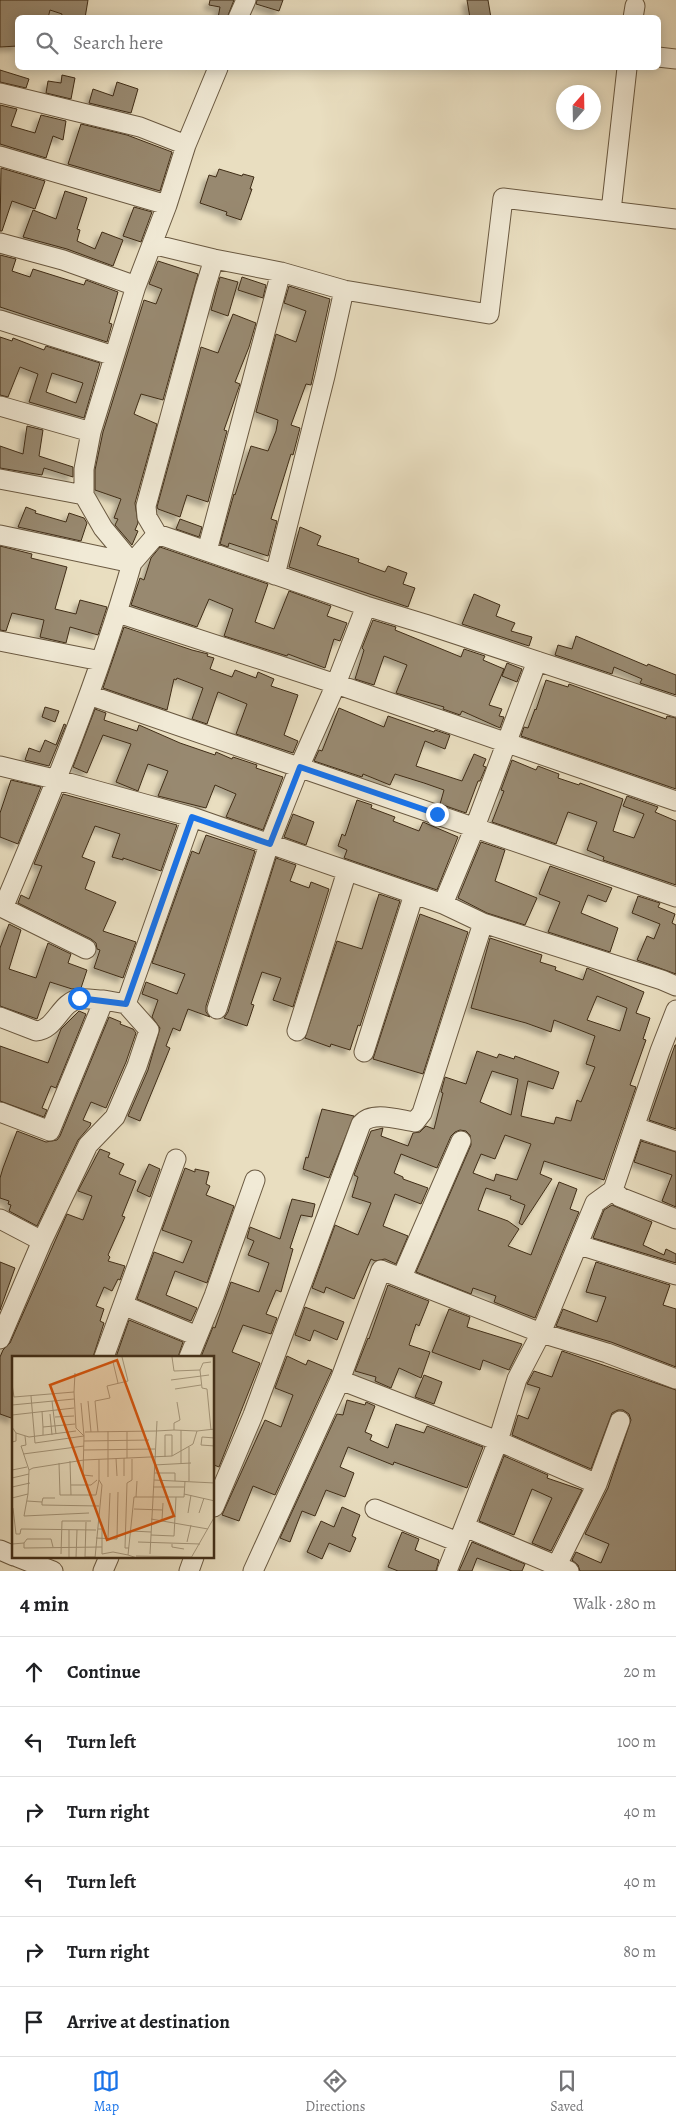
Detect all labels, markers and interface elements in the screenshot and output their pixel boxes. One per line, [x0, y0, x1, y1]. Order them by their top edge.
search box [15, 15, 661, 70]
icon: search [33, 29, 61, 57]
text: Search here [73, 30, 163, 56]
north arrow [556, 85, 601, 130]
route end [426, 803, 449, 826]
route start [68, 987, 91, 1010]
inset map [12, 1356, 215, 1558]
text: 4 min [20, 1590, 69, 1618]
text: Walk · 280 m [573, 1593, 656, 1615]
icon: ahead [20, 1658, 48, 1686]
text: Continue [67, 1659, 141, 1685]
text: 20 m [623, 1661, 656, 1683]
icon: left [20, 1728, 48, 1756]
text: Turn left [67, 1729, 136, 1755]
text: 100 m [617, 1731, 656, 1753]
icon: right [20, 1798, 48, 1826]
text: Turn right [67, 1799, 149, 1825]
text: 40 m [624, 1801, 656, 1823]
icon: left [20, 1868, 48, 1896]
text: Turn left [67, 1869, 136, 1895]
text: 40 m [624, 1871, 656, 1893]
icon: right [20, 1938, 48, 1966]
text: Turn right [67, 1939, 149, 1965]
text: 80 m [623, 1941, 656, 1963]
icon: arrive [20, 2008, 48, 2036]
text: Arrive at destination [67, 2009, 230, 2035]
tab: Map [92, 2067, 120, 2116]
tab: Directions [305, 2067, 365, 2116]
tab: Saved [550, 2067, 584, 2116]

